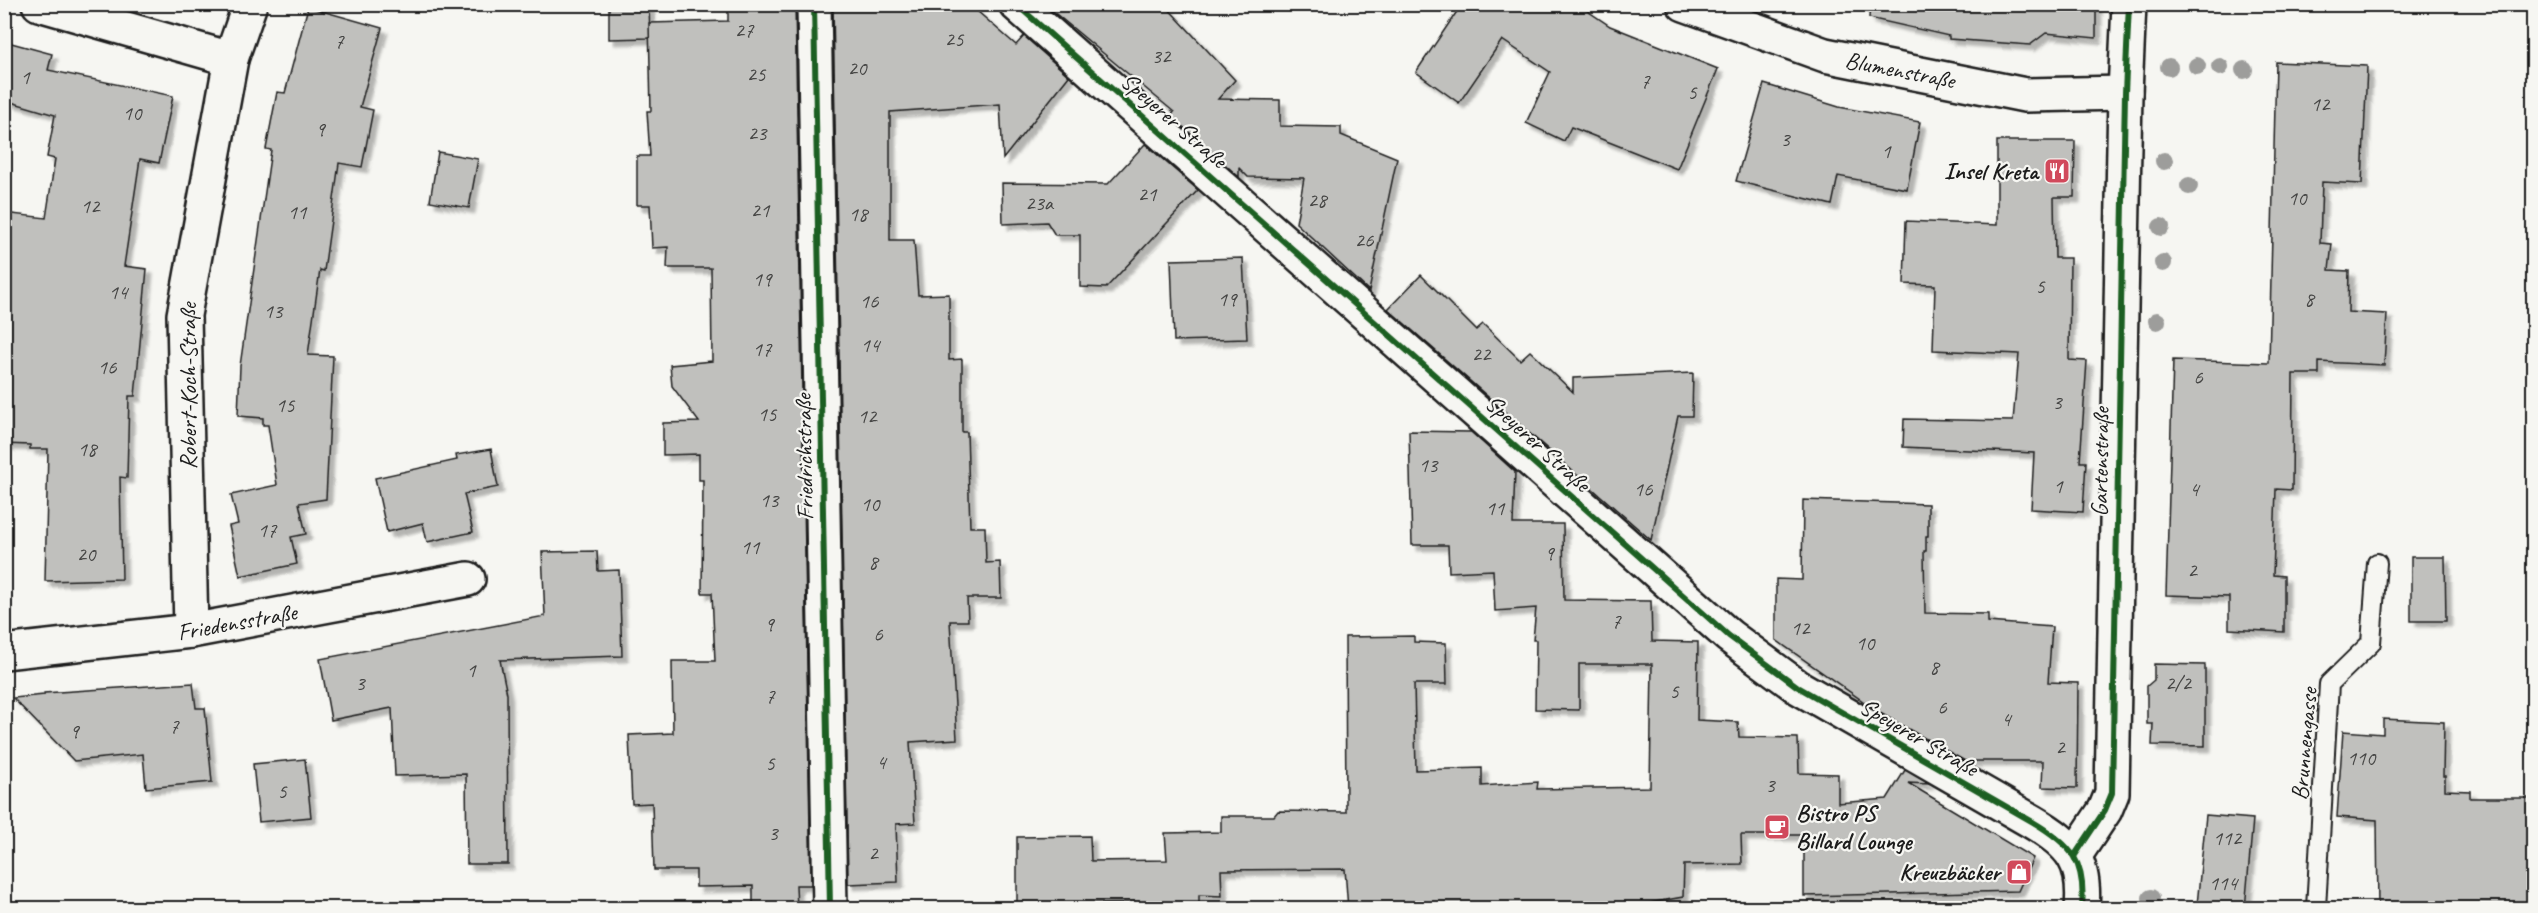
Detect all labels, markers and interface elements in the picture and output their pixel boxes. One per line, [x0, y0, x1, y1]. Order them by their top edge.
house number: 27 [735, 17, 755, 43]
house number: 25 [945, 26, 965, 52]
house number: 7 [334, 28, 345, 54]
house number: 32 [1152, 43, 1172, 69]
street label: Blumenstraße [1843, 45, 1959, 96]
house number: 20 [848, 55, 868, 81]
house number: 25 [747, 61, 767, 87]
house number: 1 [20, 64, 31, 90]
street label: Speyerer Straße [1115, 66, 1235, 176]
house number: 7 [1640, 68, 1651, 94]
house number: 5 [1687, 79, 1698, 105]
house number: 12 [2311, 91, 2331, 117]
house number: 10 [123, 100, 143, 126]
house number: 9 [315, 116, 326, 142]
house number: 23 [748, 120, 768, 146]
house number: 3 [1780, 126, 1791, 152]
house number: 1 [1881, 138, 1892, 164]
place label: Insel Kreta [1944, 156, 2040, 186]
restaurant icon: Insel Kreta [2042, 156, 2072, 186]
house number: 21 [1138, 181, 1158, 207]
house number: 10 [2288, 185, 2308, 211]
house number: 28 [1308, 187, 1329, 213]
house number: 23a [1025, 190, 1055, 216]
house number: 12 [81, 193, 101, 219]
house number: 21 [751, 197, 771, 223]
house number: 11 [288, 199, 308, 225]
house number: 18 [849, 201, 870, 227]
house number: 26 [1355, 227, 1374, 253]
house number: 19 [753, 266, 773, 292]
house number: 5 [2035, 273, 2046, 299]
house number: 14 [109, 279, 130, 305]
house number: 19 [1218, 286, 1238, 312]
house number: 8 [2304, 286, 2316, 312]
house number: 16 [860, 288, 879, 314]
house number: 13 [264, 298, 284, 324]
street label: Robert-Koch-Straße [173, 300, 203, 469]
house number: 14 [861, 332, 882, 358]
house number: 17 [753, 336, 773, 362]
house number: 22 [1472, 341, 1492, 367]
house number: 16 [98, 354, 117, 380]
house number: 6 [2193, 364, 2203, 390]
street label: Speyerer Straße [1479, 388, 1599, 500]
house number: 3 [2052, 389, 2063, 415]
street label: Friedrichstraße [788, 391, 820, 520]
house number: 15 [276, 392, 296, 418]
house number: 15 [758, 401, 778, 427]
house number: 12 [858, 403, 878, 429]
street label: Gartenstraße [2084, 405, 2116, 517]
house number: 18 [78, 436, 99, 462]
house number: 13 [1419, 452, 1439, 478]
house number: 1 [2053, 473, 2064, 499]
house number: 16 [1634, 476, 1653, 502]
house number: 4 [2189, 476, 2201, 502]
house number: 13 [760, 487, 780, 513]
house number: 10 [861, 491, 881, 517]
house number: 11 [1486, 495, 1506, 521]
house number: 17 [258, 517, 278, 543]
house number: 11 [741, 534, 761, 560]
house number: 9 [1544, 540, 1555, 566]
house number: 20 [77, 541, 97, 567]
house number: 8 [868, 549, 880, 575]
house number: 2 [2187, 557, 2198, 583]
street label: Friedensstraße [175, 596, 301, 647]
house number: 7 [1611, 608, 1622, 634]
house number: 9 [764, 611, 775, 637]
house number: 12 [1791, 615, 1811, 641]
house number: 6 [873, 621, 883, 647]
house number: 10 [1856, 630, 1876, 656]
house number: 8 [1929, 654, 1941, 680]
house number: 1 [466, 657, 477, 683]
house number: 3 [355, 670, 366, 696]
house number: 2/2 [2165, 670, 2192, 696]
house number: 5 [1669, 678, 1680, 704]
house number: 7 [765, 683, 776, 709]
street label: Brunnengasse [2284, 684, 2324, 801]
street label: Speyerer Straße [1855, 691, 1985, 784]
house number: 6 [1937, 694, 1947, 720]
house number: 4 [2001, 706, 2013, 732]
house number: 7 [169, 713, 180, 739]
house number: 9 [69, 718, 80, 744]
house number: 2 [2055, 734, 2066, 760]
house number: 110 [2347, 745, 2377, 771]
house number: 4 [876, 749, 888, 775]
house number: 5 [765, 750, 776, 776]
house number: 3 [1765, 772, 1776, 798]
house number: 5 [277, 778, 288, 804]
place label: Bistro PS Billard Lounge [1796, 798, 1914, 856]
cafe icon: Bistro PS Billard Lounge [1762, 812, 1792, 842]
house number: 3 [768, 820, 779, 846]
house number: 112 [2213, 825, 2243, 851]
house number: 2 [868, 840, 879, 866]
place label: Kreuzbäcker [1899, 857, 2002, 887]
shop icon: Kreuzbäcker [2004, 857, 2034, 887]
house number: 114 [2209, 870, 2240, 896]

